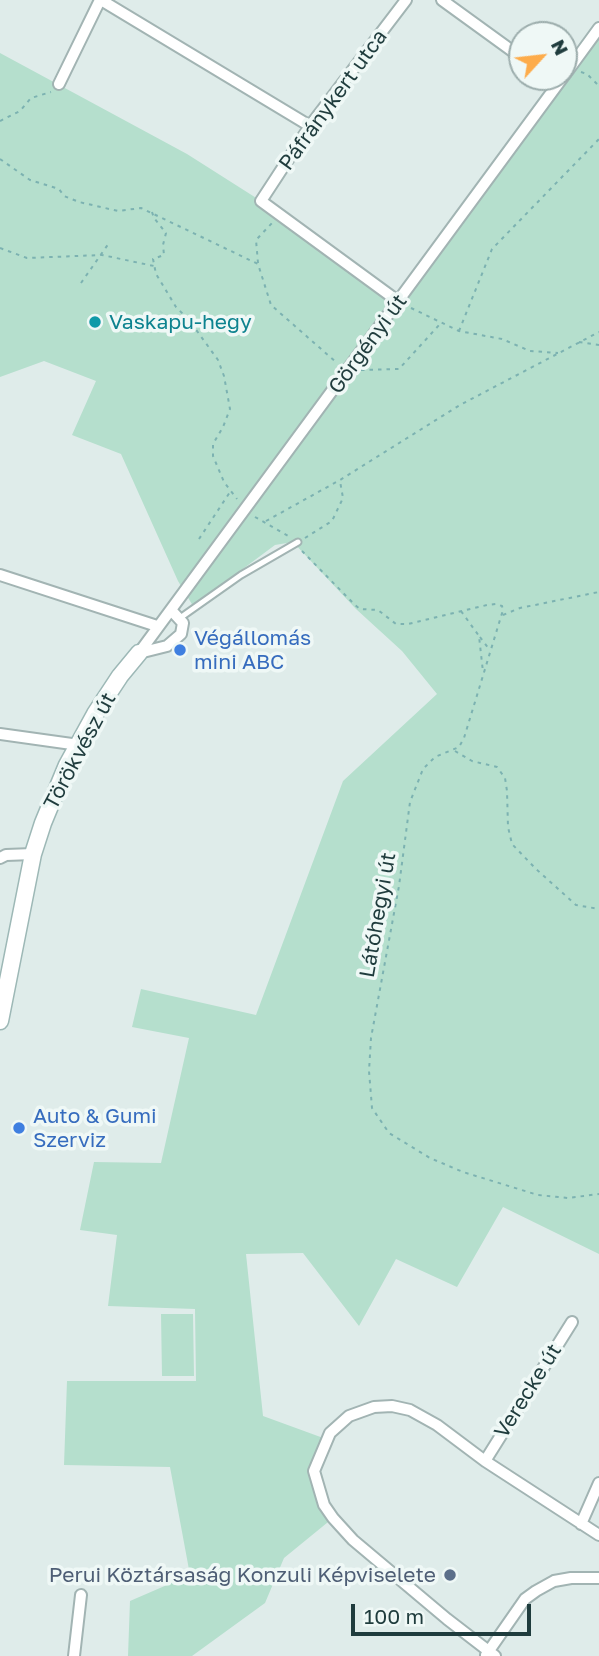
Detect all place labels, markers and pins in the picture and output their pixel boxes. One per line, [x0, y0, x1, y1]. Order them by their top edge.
place label: Vaskapu-hegy [109, 309, 252, 335]
marker: Vaskapu-hegy [87, 314, 103, 330]
place label: Végállomás mini ABC [194, 625, 311, 675]
marker: Végállomás mini ABC [172, 642, 188, 658]
place label: Auto & Gumi Szerviz [33, 1103, 157, 1153]
marker: Auto & Gumi Szerviz [11, 1120, 27, 1136]
place label: Perui Köztársaság Konzuli Képviselete [49, 1562, 436, 1588]
marker: Perui Köztársaság Konzuli Képviselete [442, 1567, 458, 1583]

